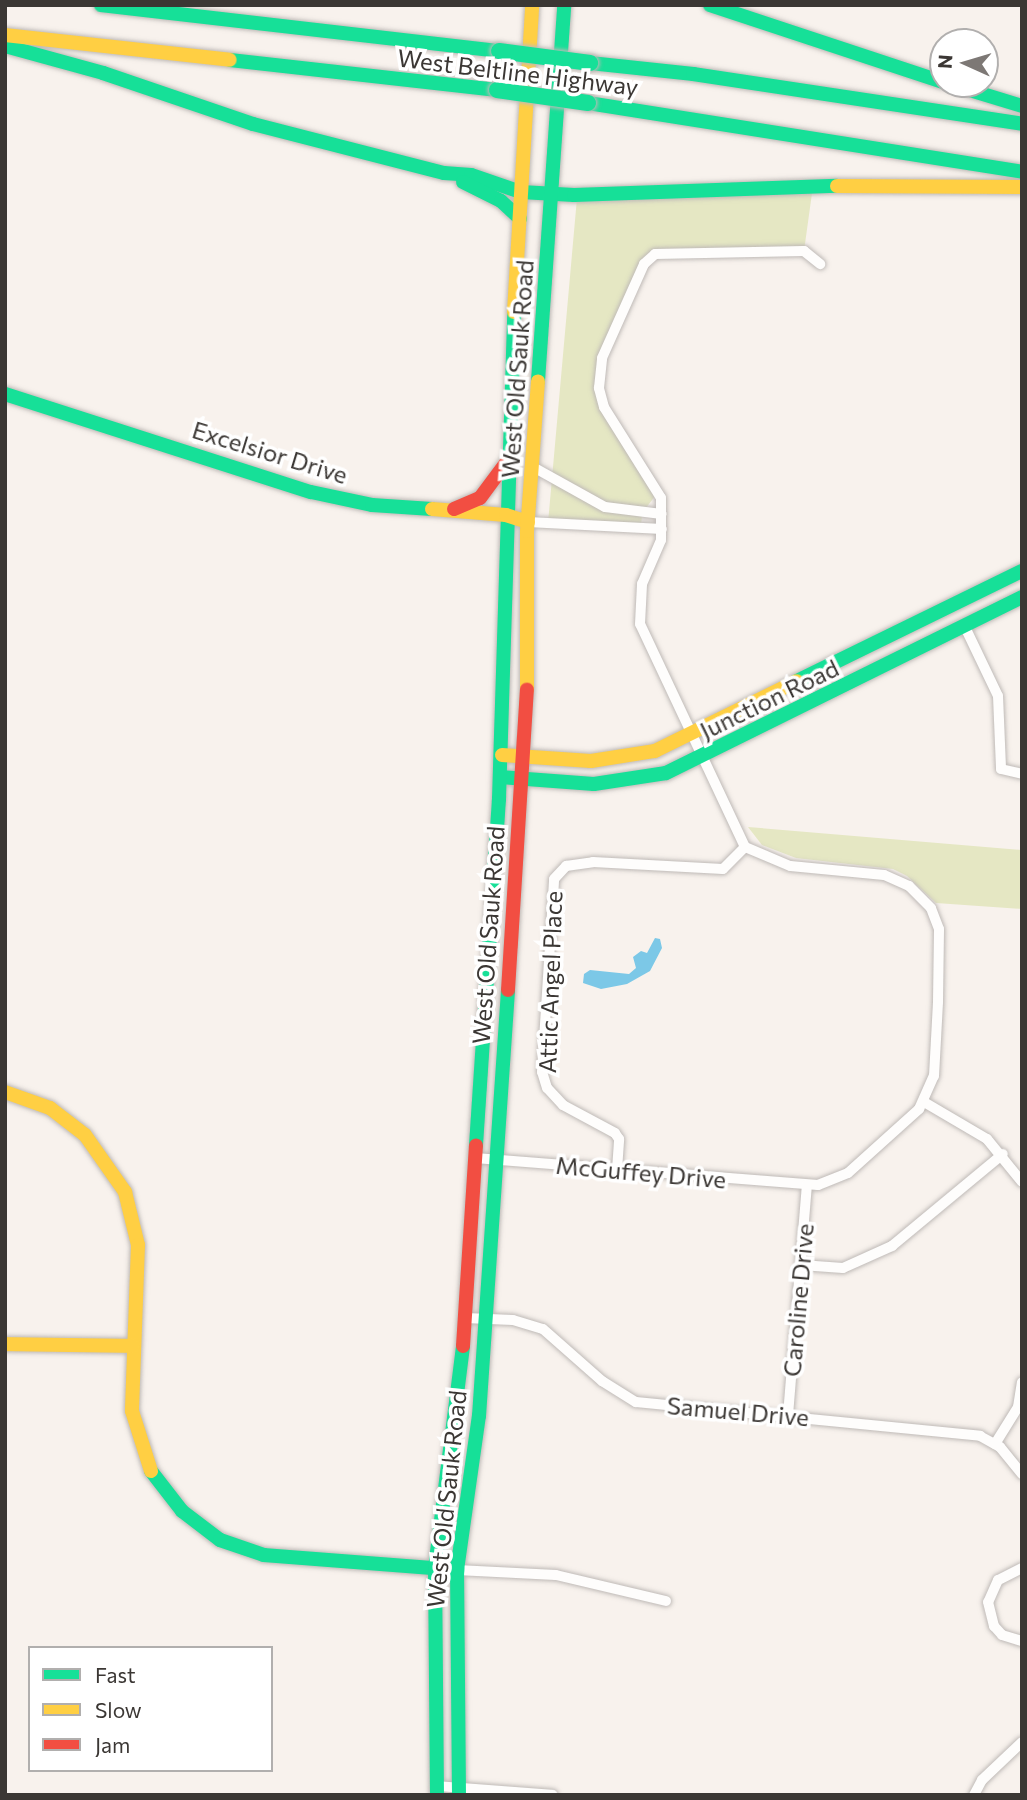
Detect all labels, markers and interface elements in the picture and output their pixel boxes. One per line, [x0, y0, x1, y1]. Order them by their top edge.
north arrow [929, 28, 999, 98]
street label: West Beltline Highway [396, 43, 640, 101]
text: N [933, 54, 957, 70]
street label: West Old Sauk Road [495, 259, 539, 479]
street label: Excelsior Drive [189, 415, 351, 489]
street label: Junction Road [695, 653, 843, 745]
street label: West Old Sauk Road [466, 825, 510, 1045]
street label: Attic Angel Place [532, 890, 568, 1074]
street label: McGuffey Drive [555, 1150, 727, 1194]
street label: Caroline Drive [777, 1222, 819, 1378]
street label: West Old Sauk Road [420, 1389, 472, 1609]
street label: Samuel Drive [666, 1390, 810, 1432]
legend [28, 1646, 273, 1772]
text: Fast [95, 1662, 136, 1687]
text: Slow [95, 1697, 142, 1722]
text: Jam [95, 1732, 130, 1757]

